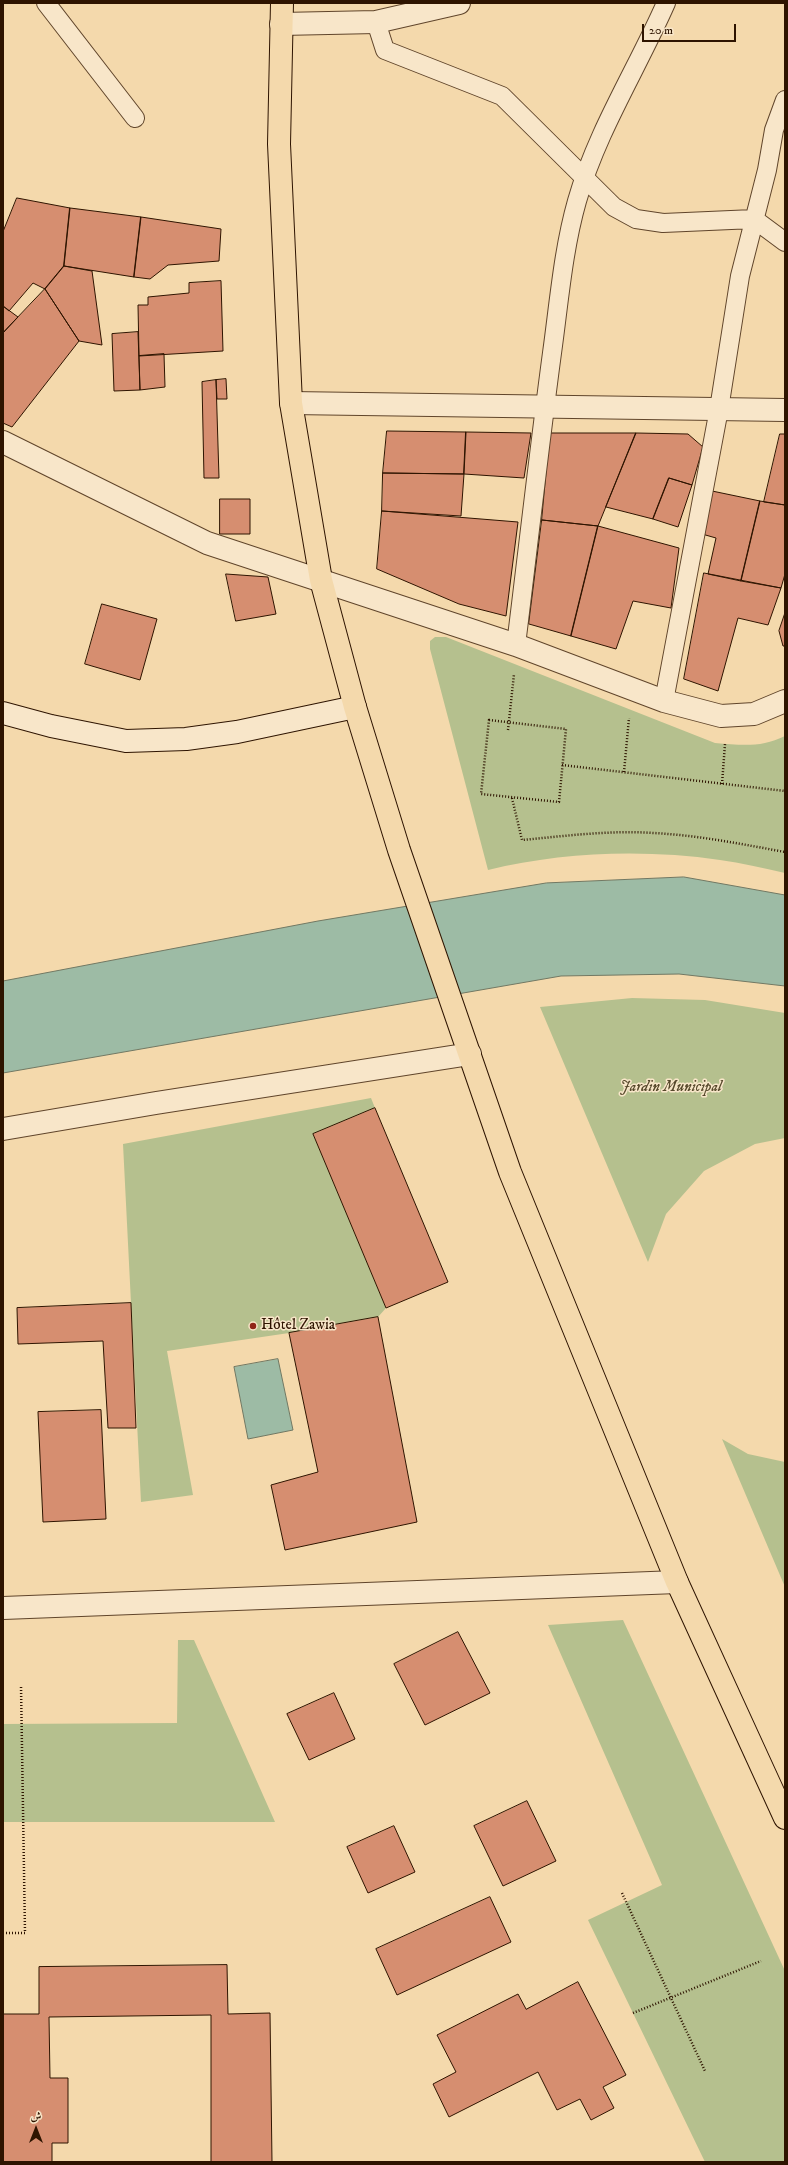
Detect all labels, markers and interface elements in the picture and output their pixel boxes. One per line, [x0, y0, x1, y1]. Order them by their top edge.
scale bar [644, 16, 738, 42]
text: 20 m [649, 23, 673, 38]
park label: Jardin Municipal [620, 1079, 722, 1097]
place label: Hôtel Zawia [261, 1317, 335, 1335]
marker: Hôtel Zawia [248, 1321, 258, 1331]
north arrow [16, 2109, 56, 2149]
text: ش [31, 2110, 41, 2124]

